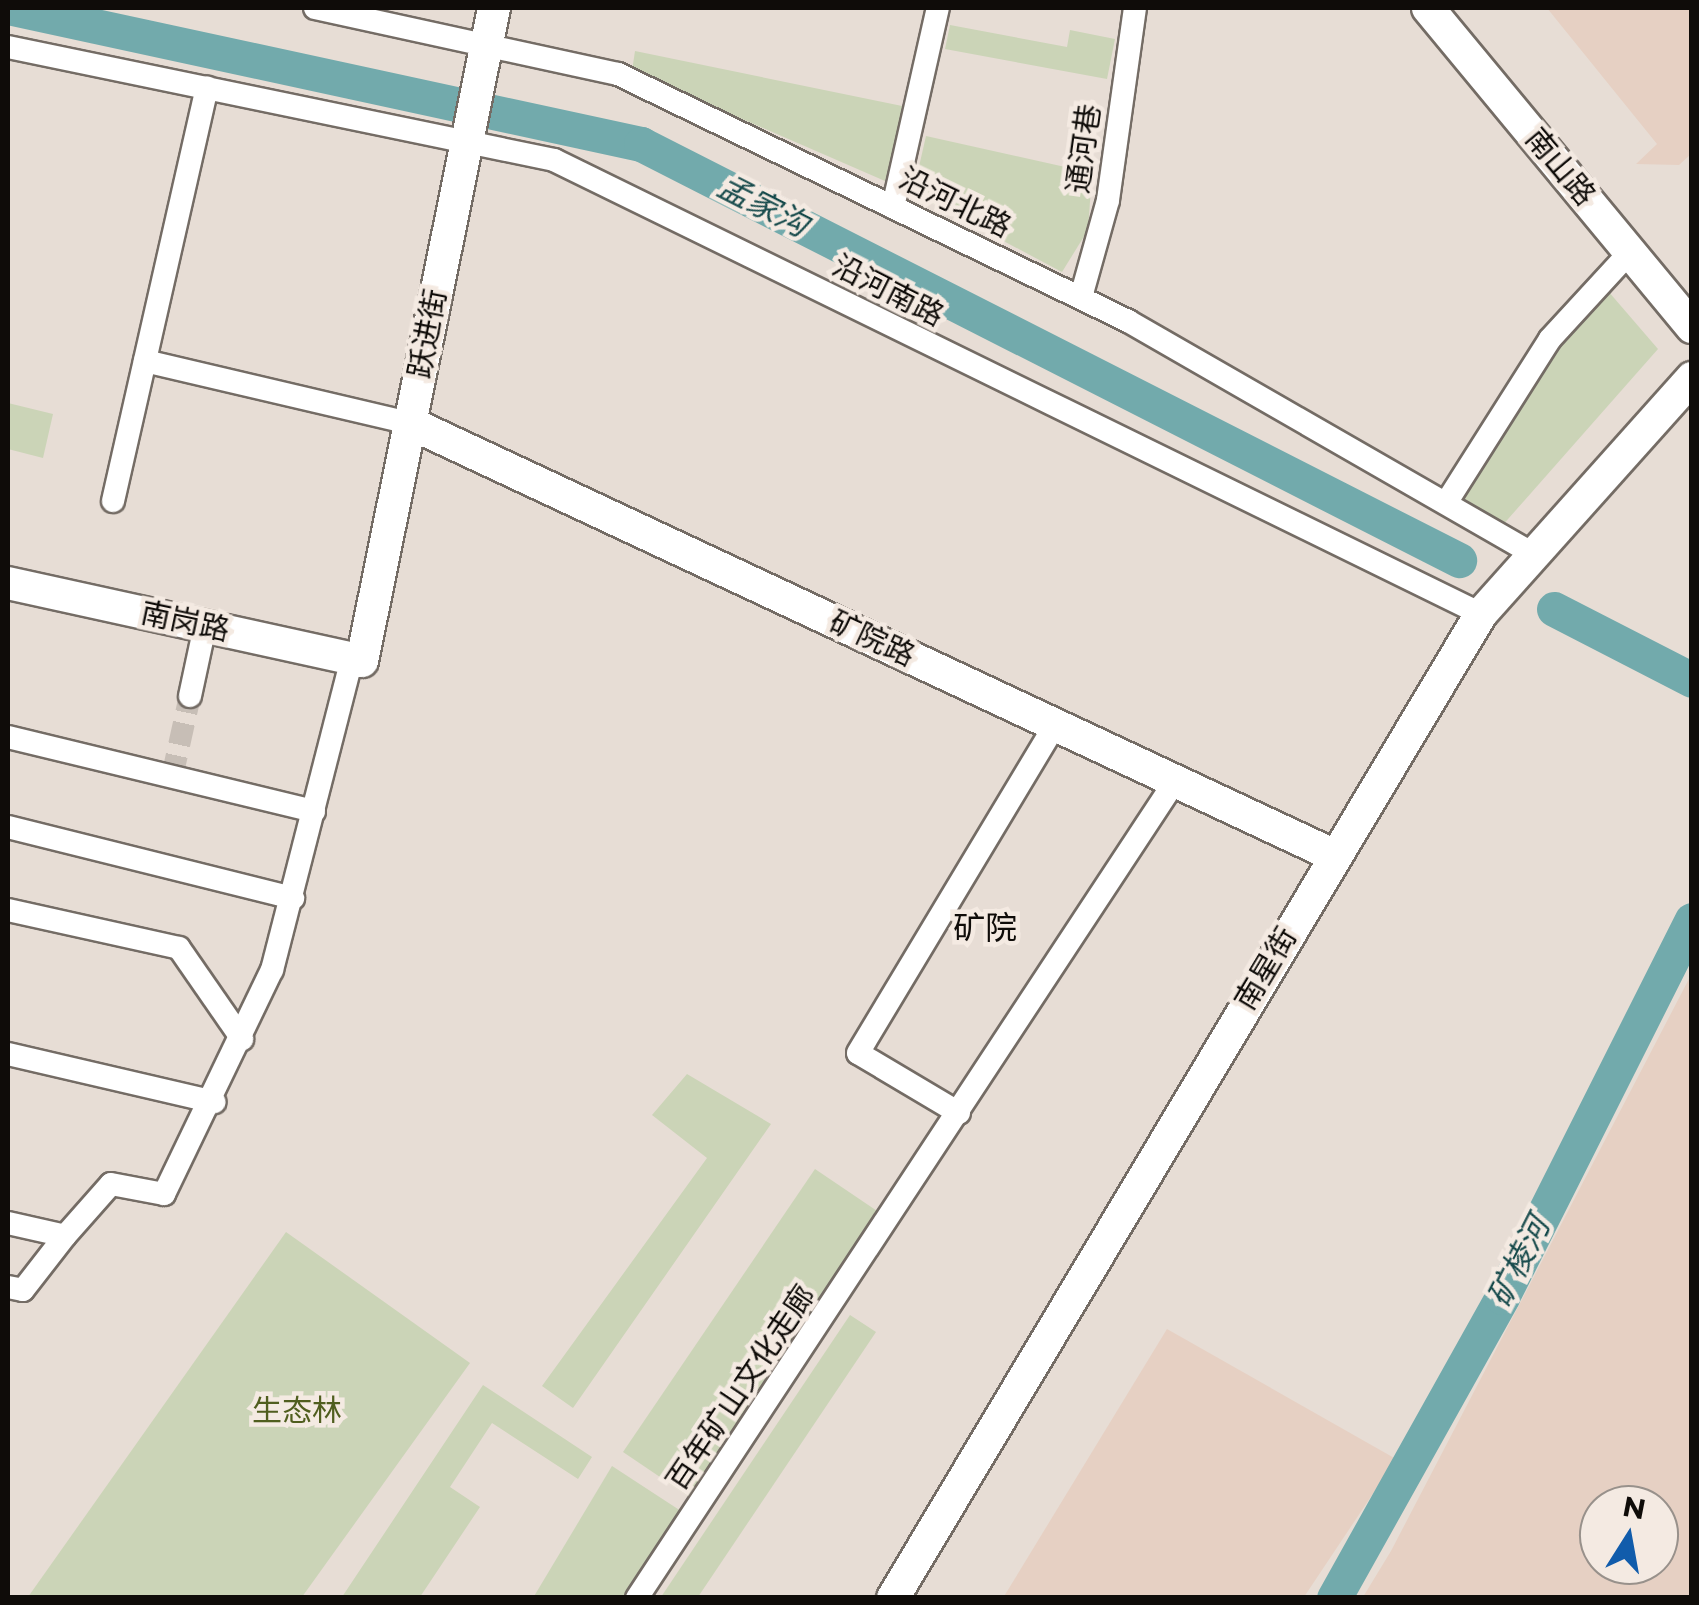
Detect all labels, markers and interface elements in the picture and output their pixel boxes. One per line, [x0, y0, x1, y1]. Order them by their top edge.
street label: 通河巷 [1060, 102, 1108, 196]
street label: 南山路 [1517, 121, 1603, 213]
street label: 沿河北路 [893, 161, 1017, 245]
water label: 孟家沟 [712, 167, 814, 245]
street label: 沿河南路 [826, 248, 950, 334]
street label: 跃进街 [402, 286, 454, 382]
street label: 南岗路 [137, 595, 233, 649]
street label: 矿院路 [824, 604, 920, 674]
district label: 矿院 [953, 909, 1017, 947]
street label: 南星街 [1227, 921, 1305, 1017]
water label: 矿棱河 [1480, 1211, 1558, 1313]
street label: 百年矿山文化走廊 [659, 1278, 823, 1498]
park label: 生态林 [252, 1393, 342, 1429]
north arrow [1579, 1485, 1679, 1585]
text: N [1620, 1489, 1649, 1526]

